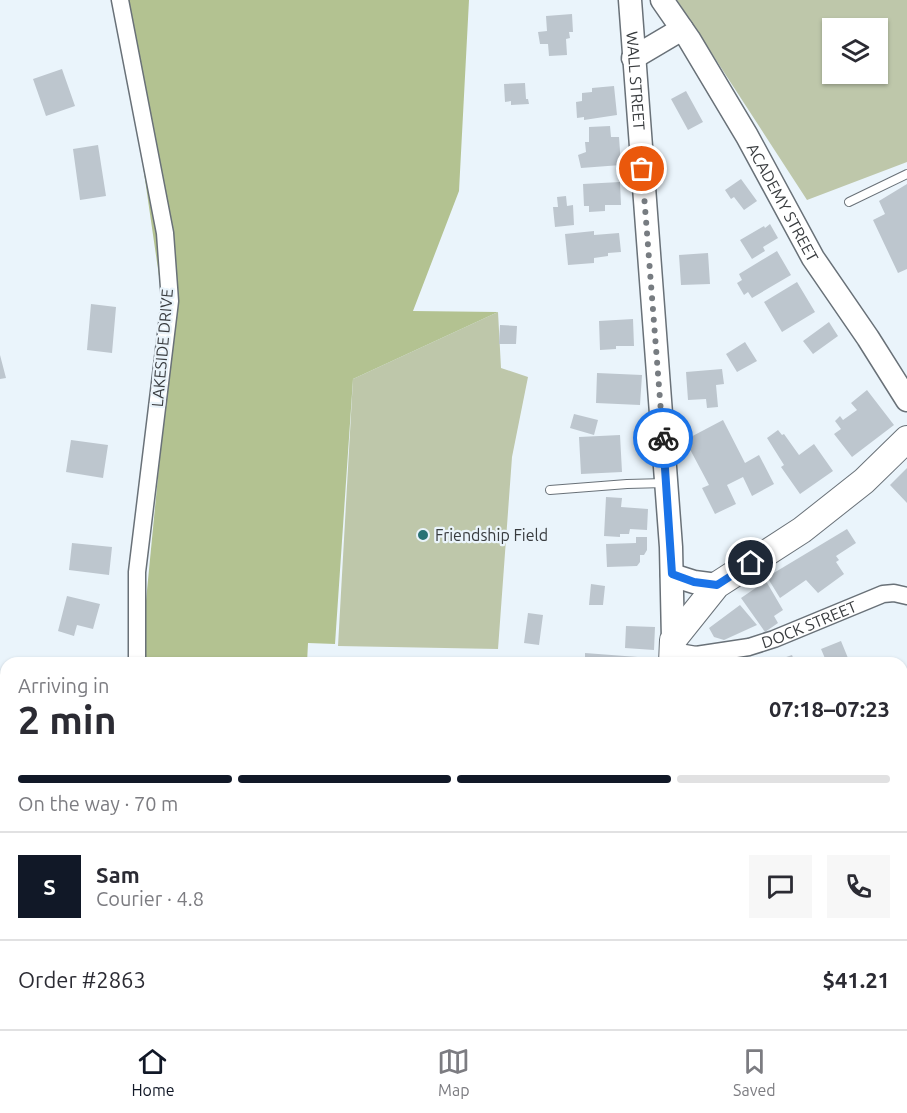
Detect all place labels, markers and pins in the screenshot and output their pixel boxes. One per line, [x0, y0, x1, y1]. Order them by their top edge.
pin [616, 143, 667, 194]
place label: Friendship Field [435, 526, 548, 544]
marker: Friendship Field [416, 528, 430, 542]
pin [725, 537, 776, 588]

